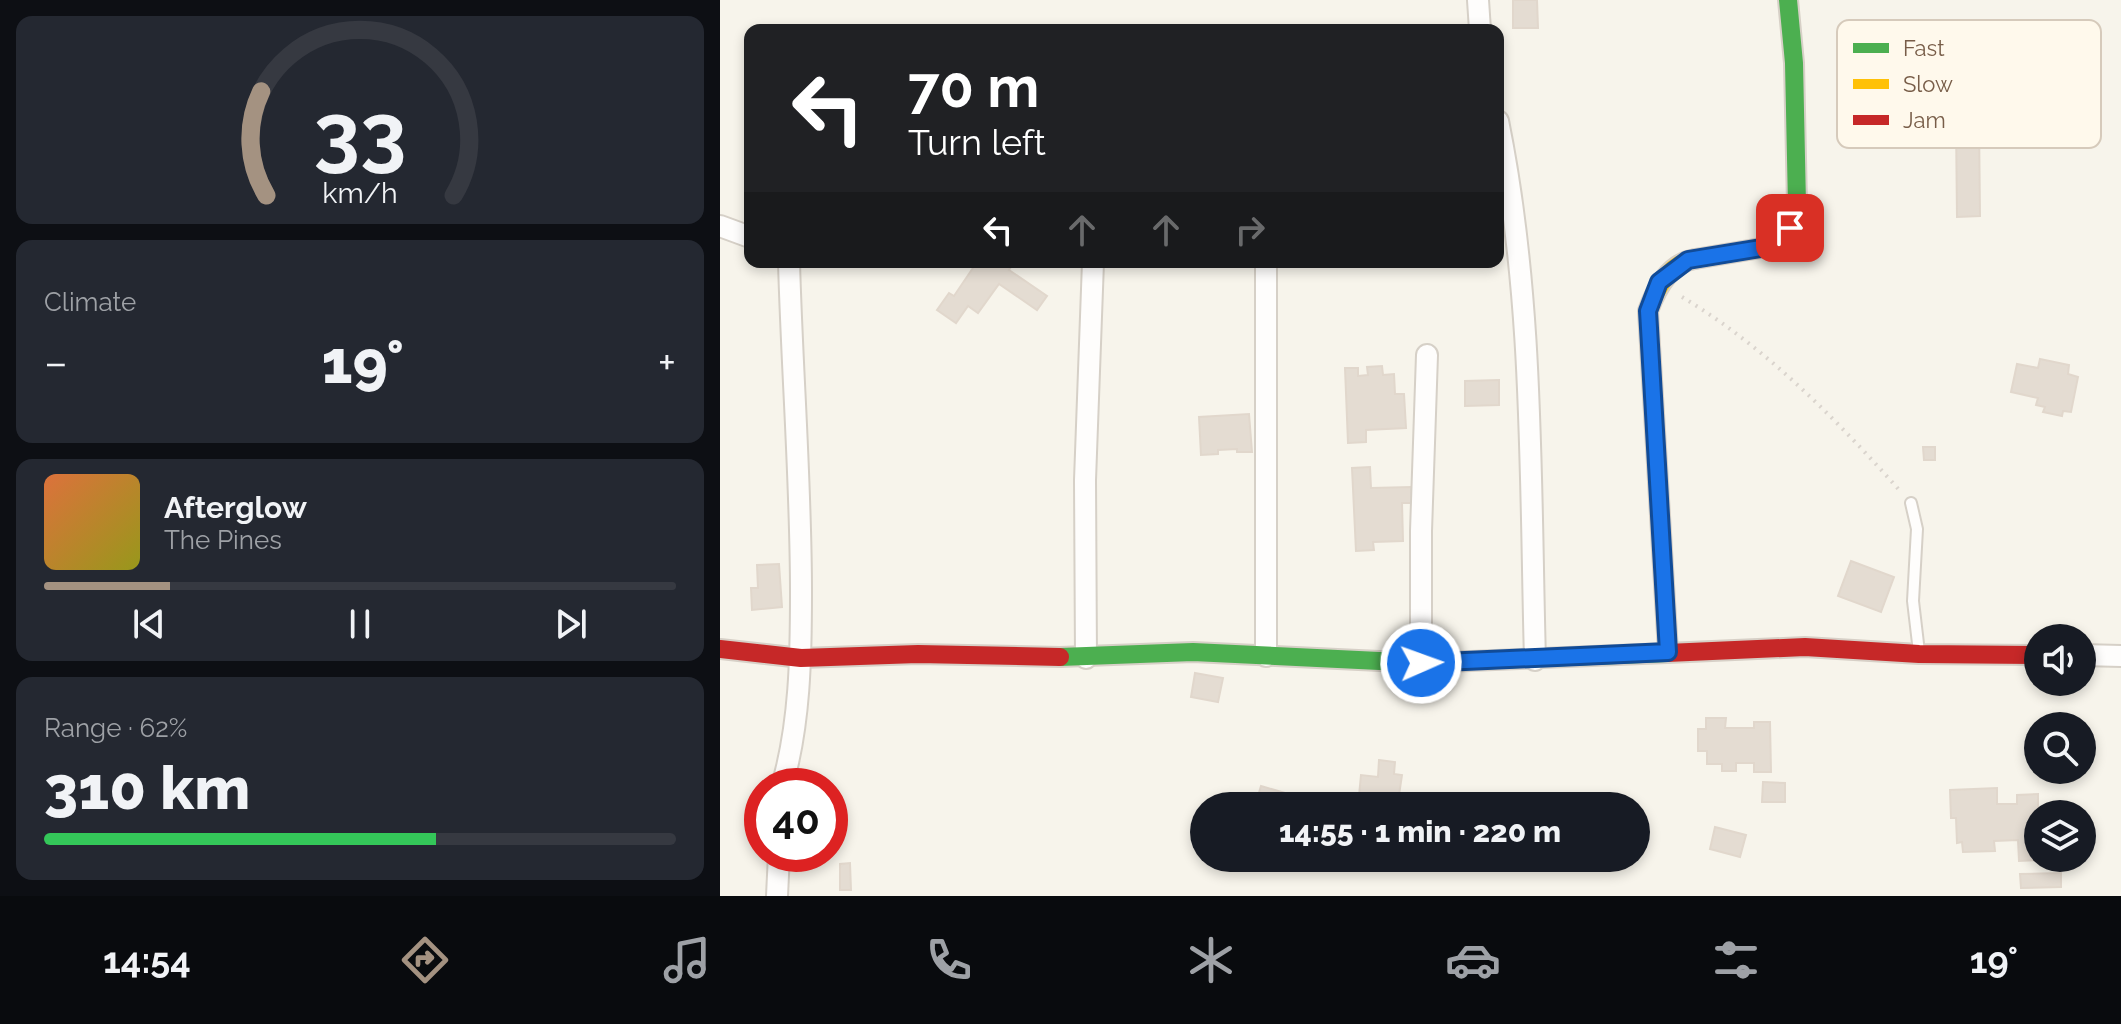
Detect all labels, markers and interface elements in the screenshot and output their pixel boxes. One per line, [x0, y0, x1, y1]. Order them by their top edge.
legend [1837, 20, 2101, 148]
text: Fast [1903, 35, 1945, 61]
text: 70 m [908, 54, 1039, 120]
icon: left [776, 56, 880, 160]
text: Slow [1903, 71, 1953, 97]
text: 33 [314, 84, 406, 181]
text: Jam [1903, 107, 1946, 133]
text: Turn left [908, 121, 1046, 163]
text: km/h [322, 176, 398, 210]
pin [1756, 194, 1824, 262]
icon: arrive [1768, 206, 1812, 250]
icon: left [976, 208, 1020, 252]
icon: ahead [1060, 208, 1104, 252]
icon: ahead [1144, 208, 1188, 252]
icon: right [1228, 208, 1272, 252]
text: Climate [44, 287, 136, 317]
text: 19° [322, 327, 404, 397]
text: − [44, 337, 68, 388]
text: + [658, 337, 676, 388]
text: Afterglow [164, 490, 307, 525]
text: The Pines [164, 525, 282, 555]
icon: previous [127, 602, 171, 646]
icon: pause [338, 602, 382, 646]
icon: next [549, 602, 593, 646]
position arrow [1379, 621, 1463, 705]
map controls [2024, 624, 2096, 872]
button: sound [2024, 624, 2096, 696]
button: search [2024, 712, 2096, 784]
text: Range · 62% [44, 713, 187, 743]
text: 310 km [44, 753, 250, 823]
speed limit sign: 40 [744, 768, 848, 872]
button: layers [2024, 800, 2096, 872]
text: 14:55 · 1 min · 220 m [1279, 814, 1561, 849]
icon: directions [397, 932, 453, 988]
icon: music [659, 932, 715, 988]
icon: phone [921, 932, 977, 988]
icon: climate [1183, 932, 1239, 988]
icon: car [1445, 932, 1501, 988]
icon: filters [1708, 932, 1764, 988]
text: 14:54 [103, 939, 191, 981]
text: 19° [1970, 939, 2018, 981]

